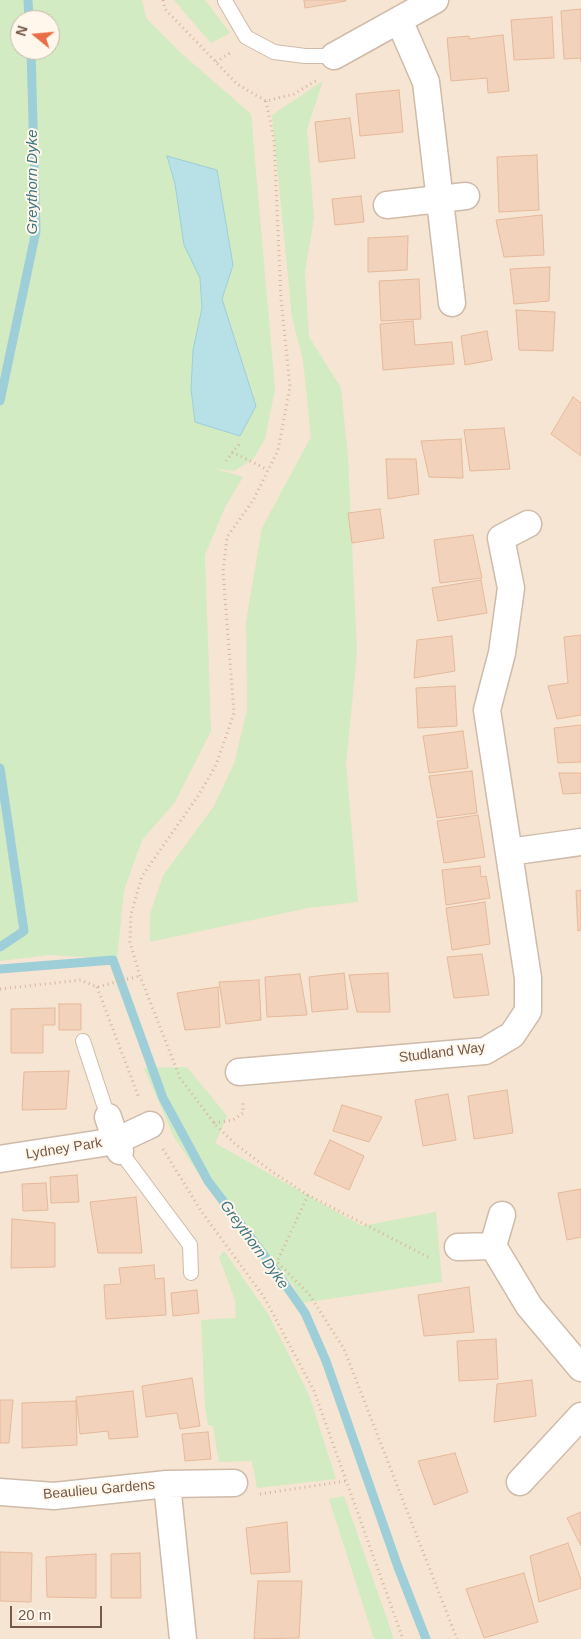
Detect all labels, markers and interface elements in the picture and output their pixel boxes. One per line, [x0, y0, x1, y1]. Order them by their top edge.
north arrow [10, 10, 60, 60]
text: N [12, 24, 31, 38]
water label: Greythorn Dyke [24, 129, 42, 235]
street label: Studland Way [398, 1039, 486, 1067]
street label: Lydney Park [25, 1135, 103, 1163]
water label: Greythorn Dyke [216, 1197, 292, 1293]
street label: Beaulieu Gardens [42, 1477, 156, 1503]
scale bar [12, 1596, 105, 1628]
text: 20 m [18, 1606, 51, 1623]

